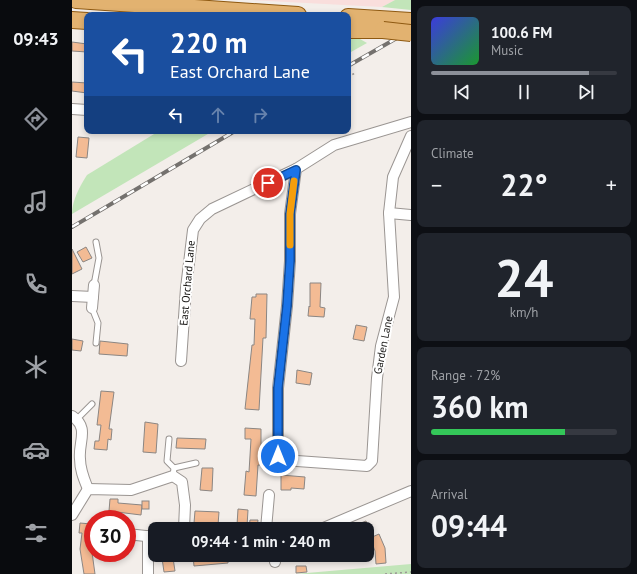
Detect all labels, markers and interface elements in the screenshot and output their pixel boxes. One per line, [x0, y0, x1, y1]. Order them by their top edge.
text: 100.6 FM [491, 23, 552, 42]
text: 220 m [170, 24, 247, 61]
text: 09:43 [13, 27, 59, 50]
icon: left [104, 28, 156, 80]
text: Music [491, 42, 523, 59]
text: East Orchard Lane [170, 60, 310, 83]
icon: previous [451, 81, 473, 103]
icon: pause [513, 81, 535, 103]
icon: next [575, 81, 597, 103]
icon: left [165, 104, 187, 126]
icon: ahead [207, 104, 229, 126]
icon: right [249, 104, 271, 126]
icon: directions [22, 105, 50, 133]
text: Climate [431, 145, 474, 162]
text: 22° [500, 165, 548, 204]
pin [251, 166, 285, 200]
text: − [431, 171, 442, 199]
text: + [606, 171, 617, 199]
icon: arrive [257, 172, 279, 194]
icon: music [22, 188, 50, 216]
street label: East Orchard Lane [176, 239, 198, 326]
text: 24 [495, 244, 553, 311]
icon: phone [22, 270, 50, 298]
text: km/h [510, 304, 538, 321]
street label: Garden Lane [371, 314, 396, 375]
icon: climate [22, 353, 50, 381]
text: Range · 72% [431, 367, 500, 384]
text: 360 km [431, 387, 529, 426]
position arrow [257, 435, 299, 477]
icon: car [22, 436, 50, 464]
text: Arrival [431, 486, 467, 503]
text: 09:44 [431, 506, 507, 545]
speed limit sign: 30 [84, 510, 136, 562]
icon: filters [22, 519, 50, 547]
text: 09:44 · 1 min · 240 m [192, 532, 330, 551]

